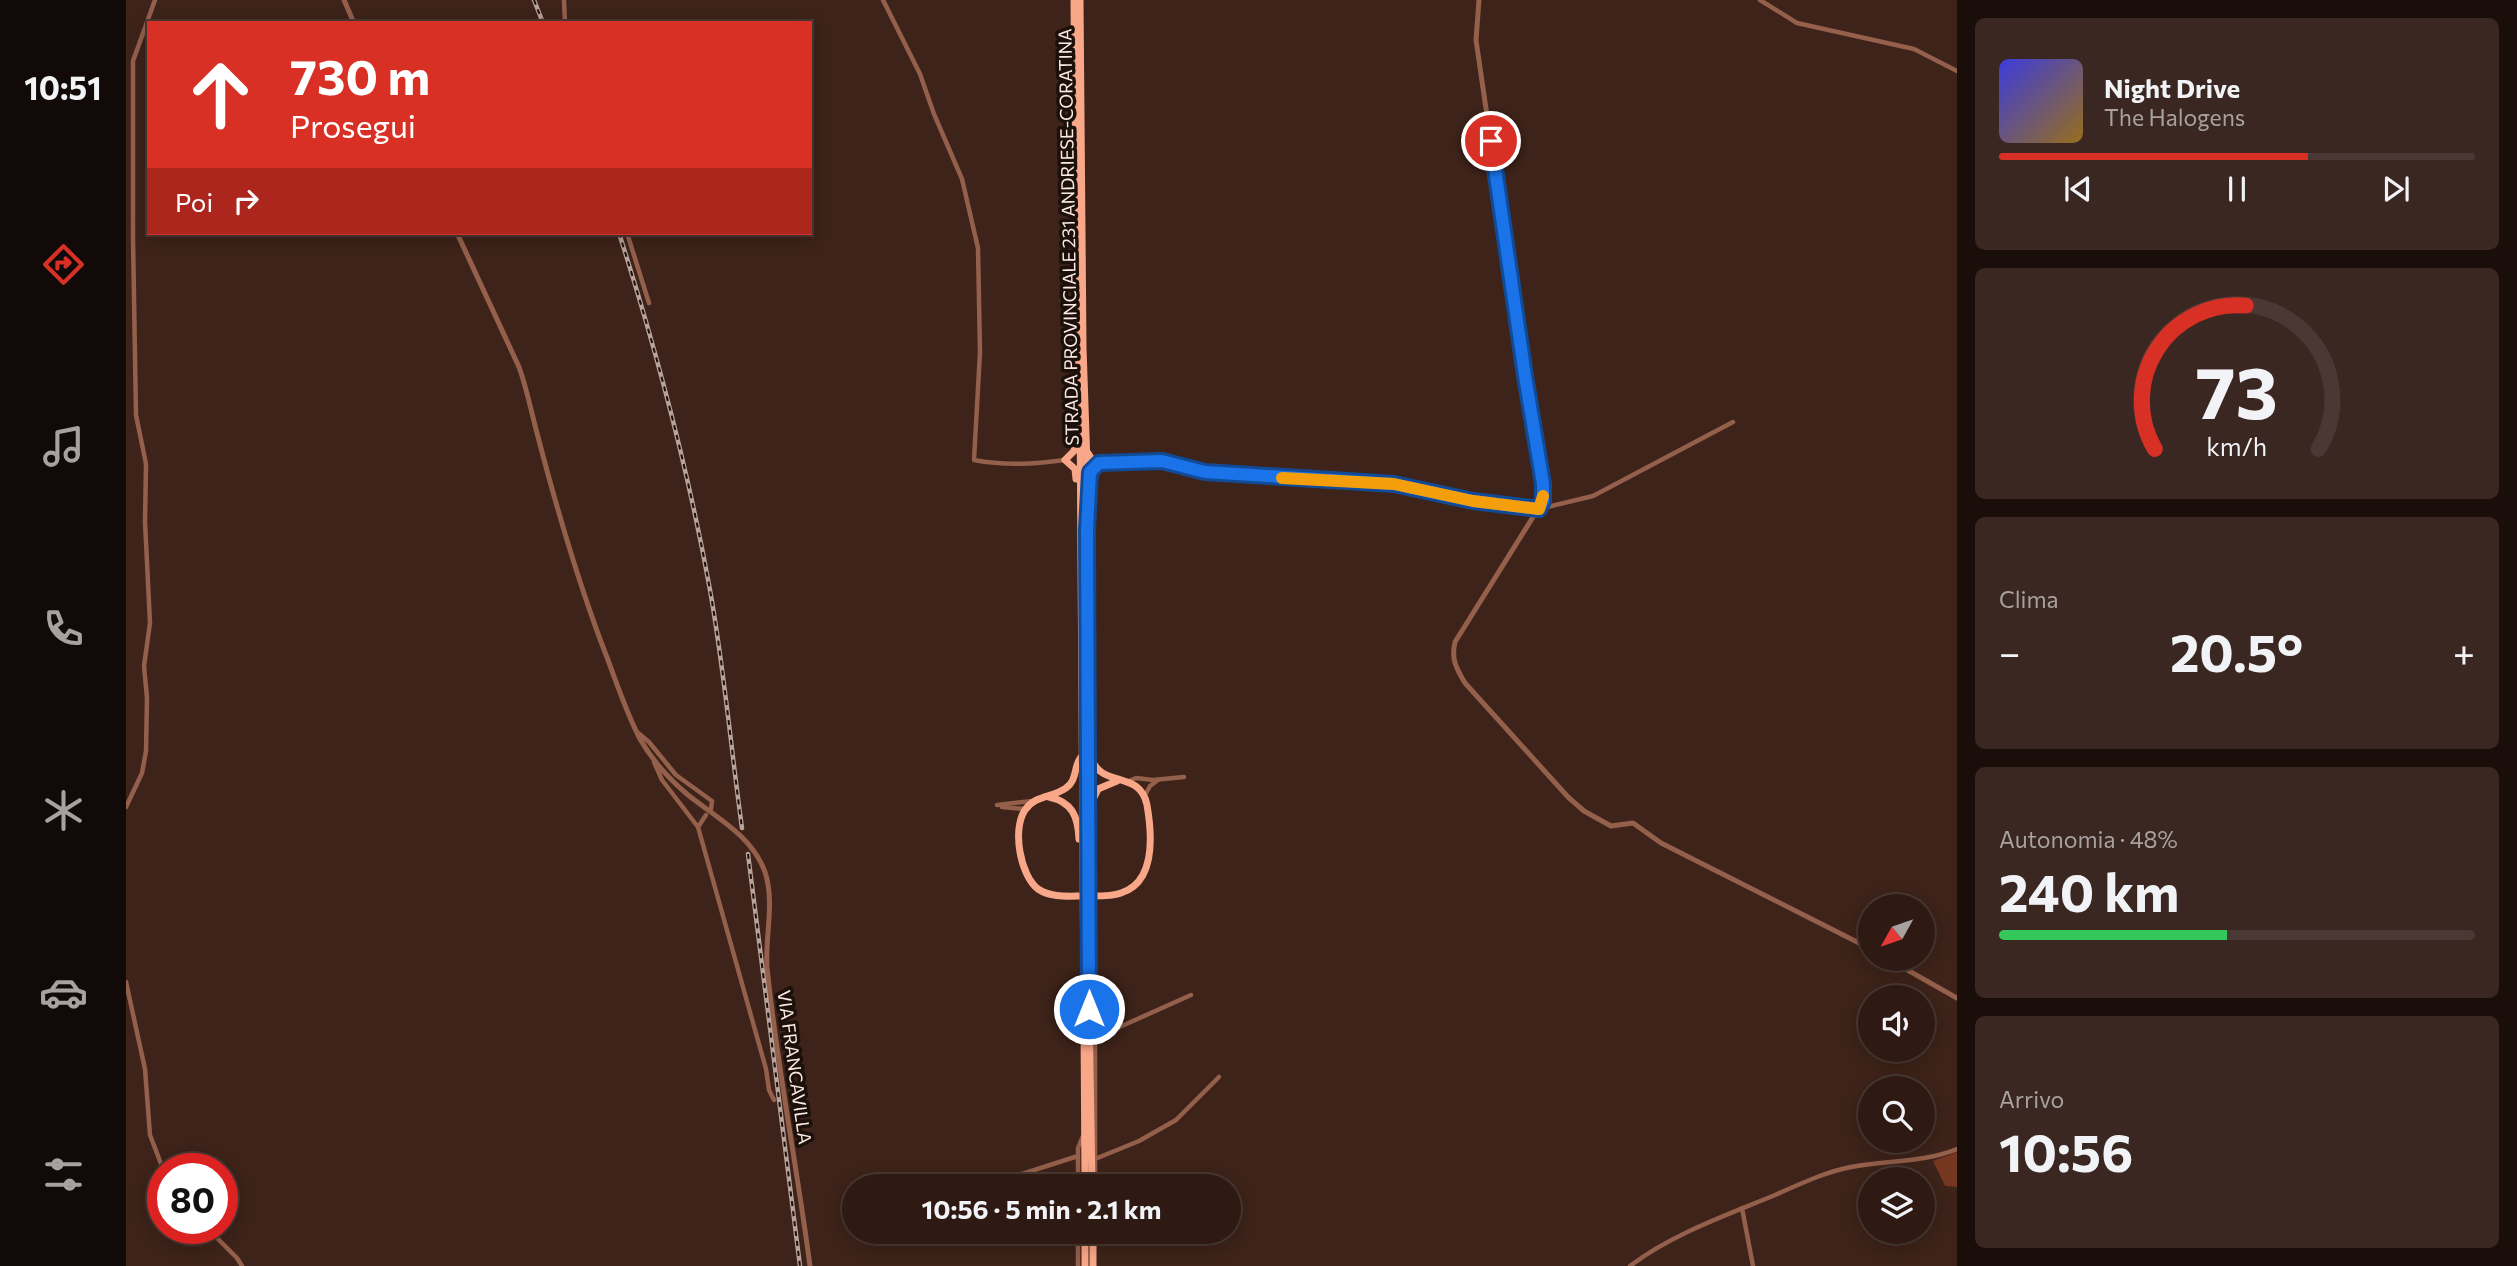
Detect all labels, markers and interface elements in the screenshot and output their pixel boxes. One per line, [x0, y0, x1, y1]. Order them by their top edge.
street label: STRADA PROVINCIALE 231 ANDRIESE-CORATINA [1053, 28, 1083, 446]
text: 730 m [290, 45, 430, 105]
icon: ahead [175, 49, 266, 140]
text: 10:51 [24, 67, 102, 107]
text: Night Drive [2104, 72, 2240, 103]
text: The Halogens [2104, 103, 2245, 131]
text: Prosegui [290, 105, 416, 145]
pin [1461, 111, 1521, 171]
icon: arrive [1472, 122, 1510, 160]
icon: previous [2059, 170, 2097, 208]
icon: pause [2218, 170, 2256, 208]
icon: next [2377, 170, 2415, 208]
icon: right [227, 182, 265, 220]
text: Poi [175, 186, 213, 217]
icon: directions [39, 240, 88, 289]
text: 73 [2196, 346, 2278, 435]
icon: music [39, 422, 88, 471]
text: km/h [2207, 431, 2267, 461]
text: Clima [1999, 585, 2059, 613]
icon: phone [39, 604, 88, 653]
text: 20.5° [2170, 619, 2303, 683]
text: − [1999, 628, 2021, 675]
text: + [2453, 628, 2475, 675]
icon: climate [39, 786, 88, 835]
text: Autonomia · 48% [1999, 825, 2178, 853]
text: 240 km [1999, 859, 2179, 923]
north arrow [1858, 894, 1936, 971]
map controls [1858, 894, 1935, 1244]
icon: car [39, 968, 88, 1017]
position arrow [1052, 972, 1126, 1046]
button: sound [1858, 985, 1935, 1062]
street label: VIA FRANCAVILLA [773, 988, 817, 1146]
button: search [1858, 1076, 1935, 1153]
text: Arrivo [1999, 1085, 2064, 1113]
text: 10:56 [1999, 1119, 2133, 1183]
icon: filters [39, 1150, 88, 1199]
speed limit sign: 80 [147, 1153, 238, 1244]
button: layers [1858, 1167, 1935, 1244]
text: 10:56 · 5 min · 2.1 km [922, 1193, 1161, 1224]

